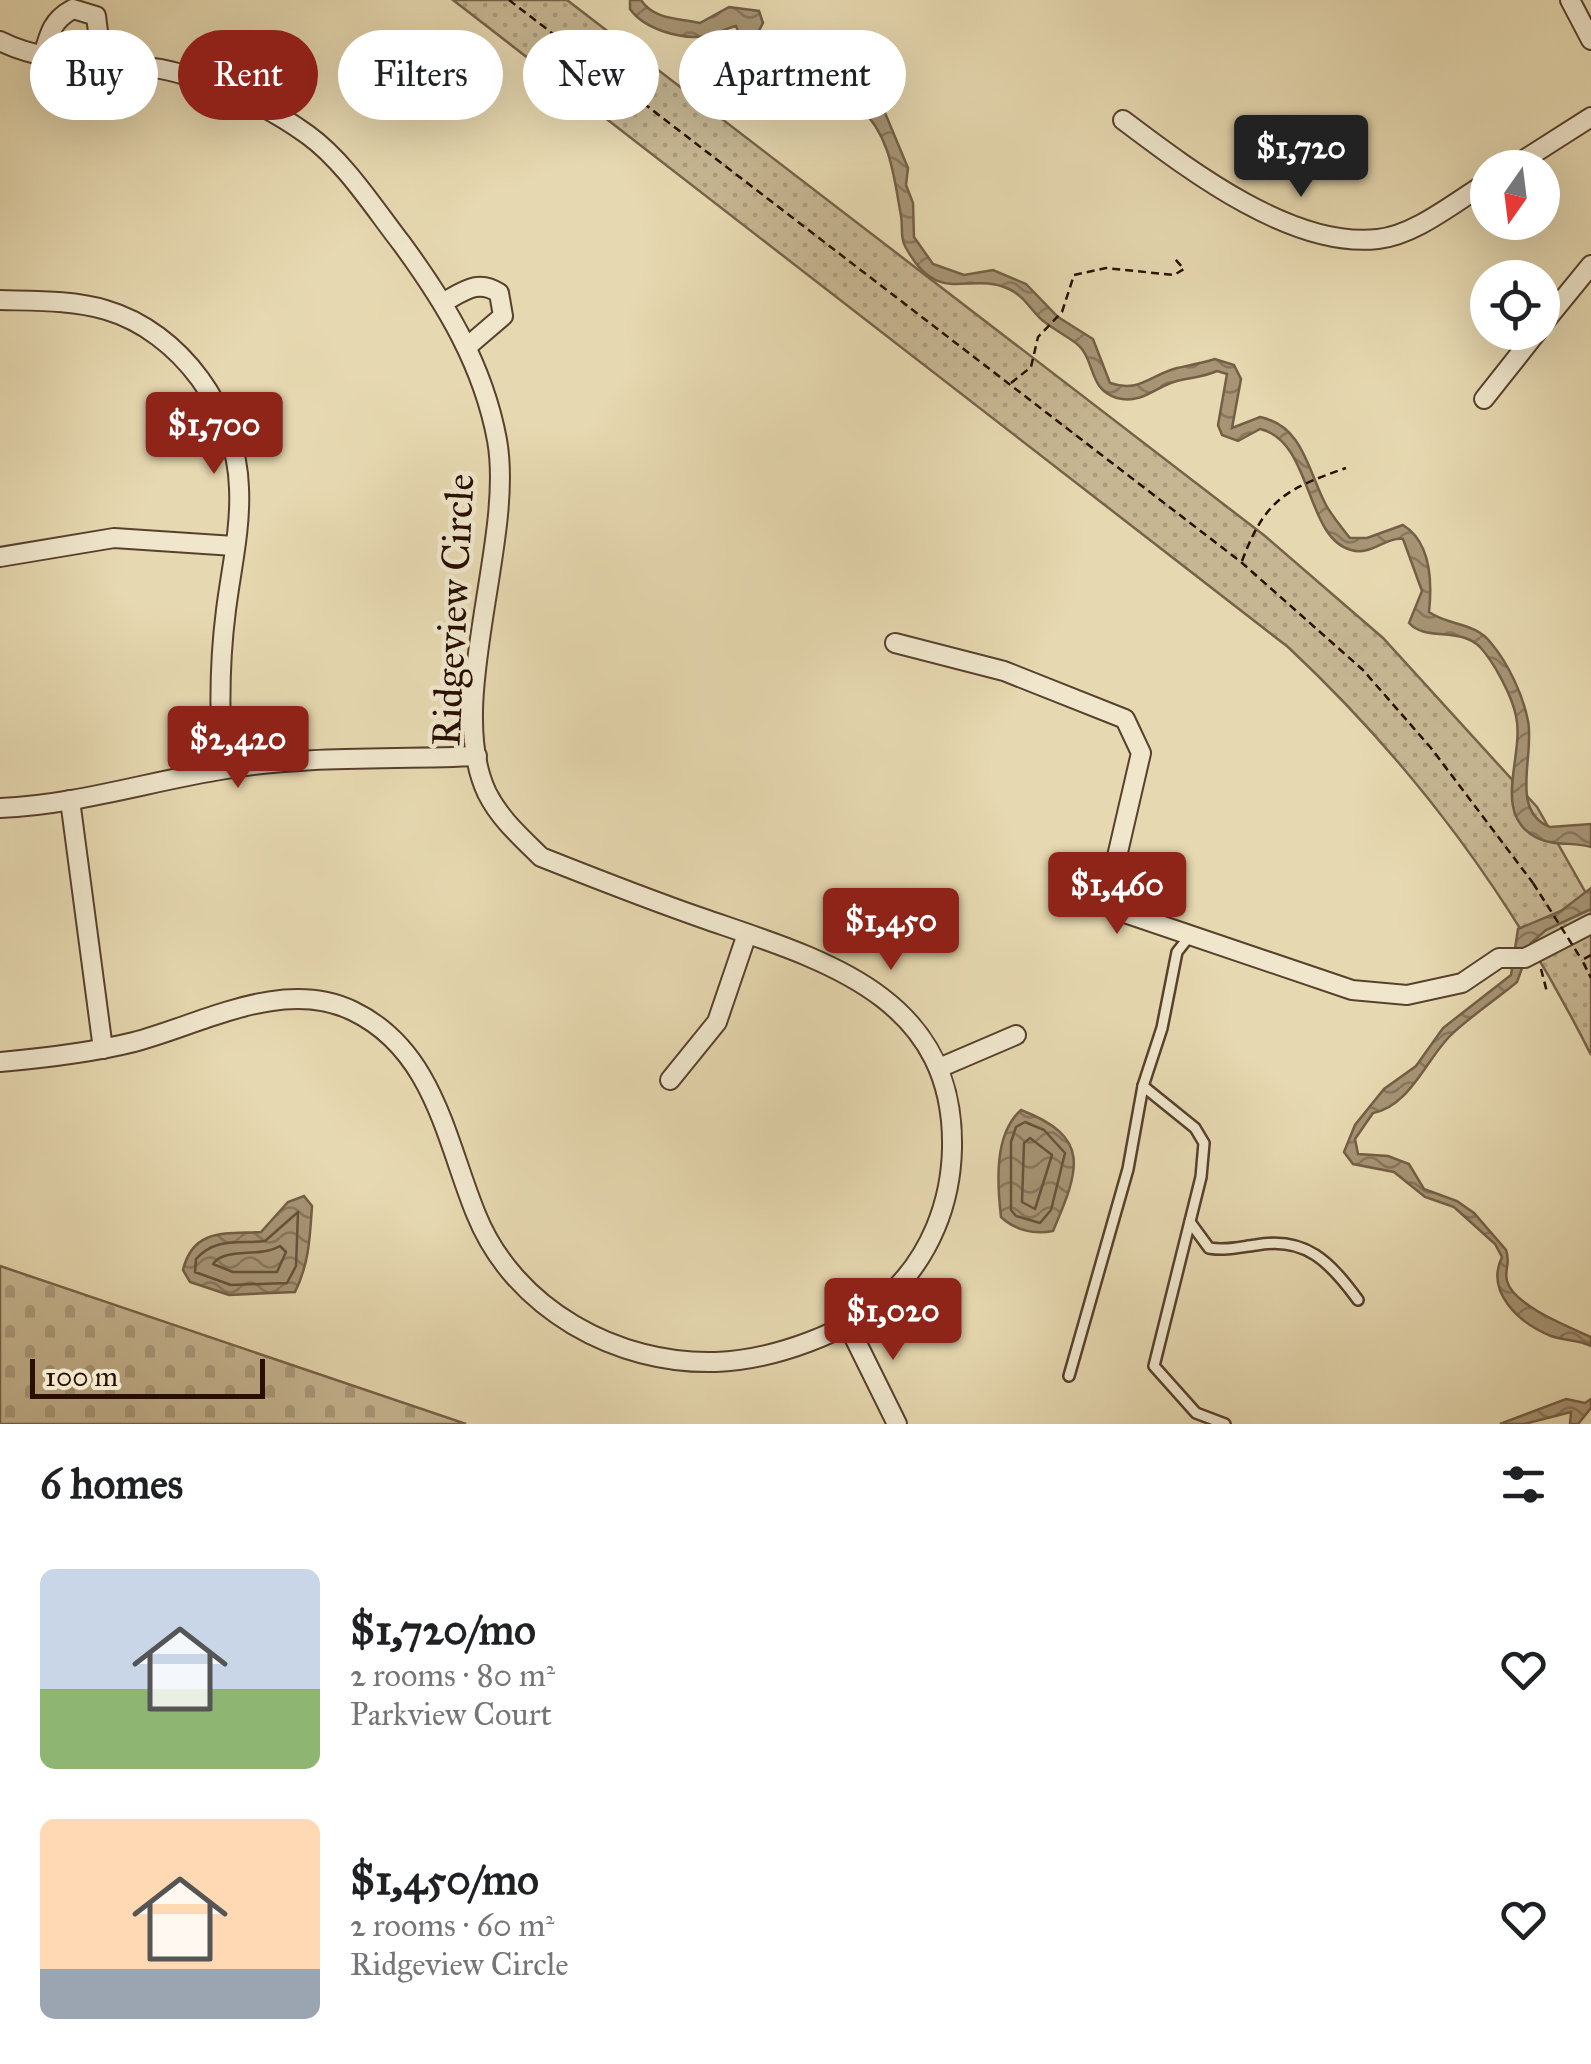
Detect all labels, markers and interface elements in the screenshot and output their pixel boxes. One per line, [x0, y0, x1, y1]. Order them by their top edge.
chip: Buy [30, 30, 158, 120]
chip: Rent [178, 30, 318, 120]
chip: Filters [338, 30, 503, 120]
chip: New [523, 30, 659, 120]
chip: Apartment [679, 30, 906, 120]
pin: $1,720 [1220, 115, 1382, 200]
text: $1,720 [1256, 128, 1346, 167]
north arrow [1470, 150, 1560, 240]
map controls [1470, 150, 1560, 350]
button: locate [1470, 260, 1560, 350]
pin: $1,700 [133, 392, 295, 477]
text: $1,700 [168, 405, 260, 444]
street label: Ridgeview Circle [421, 472, 485, 748]
pin: $2,420 [157, 706, 319, 791]
text: $2,420 [190, 719, 286, 758]
pin: $1,460 [1036, 852, 1198, 937]
text: $1,460 [1070, 865, 1164, 904]
pin: $1,450 [810, 888, 972, 973]
text: $1,450 [845, 901, 937, 940]
pin: $1,020 [812, 1278, 974, 1363]
text: $1,020 [846, 1291, 940, 1330]
scale bar [30, 1354, 265, 1398]
text: 100 m [45, 1359, 118, 1394]
icon: filters [1496, 1457, 1551, 1512]
text: 6 homes [40, 1458, 183, 1510]
text: $1,720/mo [350, 1604, 536, 1656]
icon: home [120, 1609, 240, 1729]
icon: heart [1496, 1642, 1551, 1697]
text: 2 rooms · 80 m² [350, 1656, 555, 1695]
text: Parkview Court [350, 1695, 552, 1734]
text: $1,450/mo [350, 1854, 539, 1906]
icon: home [120, 1859, 240, 1979]
icon: heart [1496, 1892, 1551, 1947]
text: 2 rooms · 60 m² [350, 1906, 555, 1945]
text: Ridgeview Circle [350, 1945, 569, 1984]

